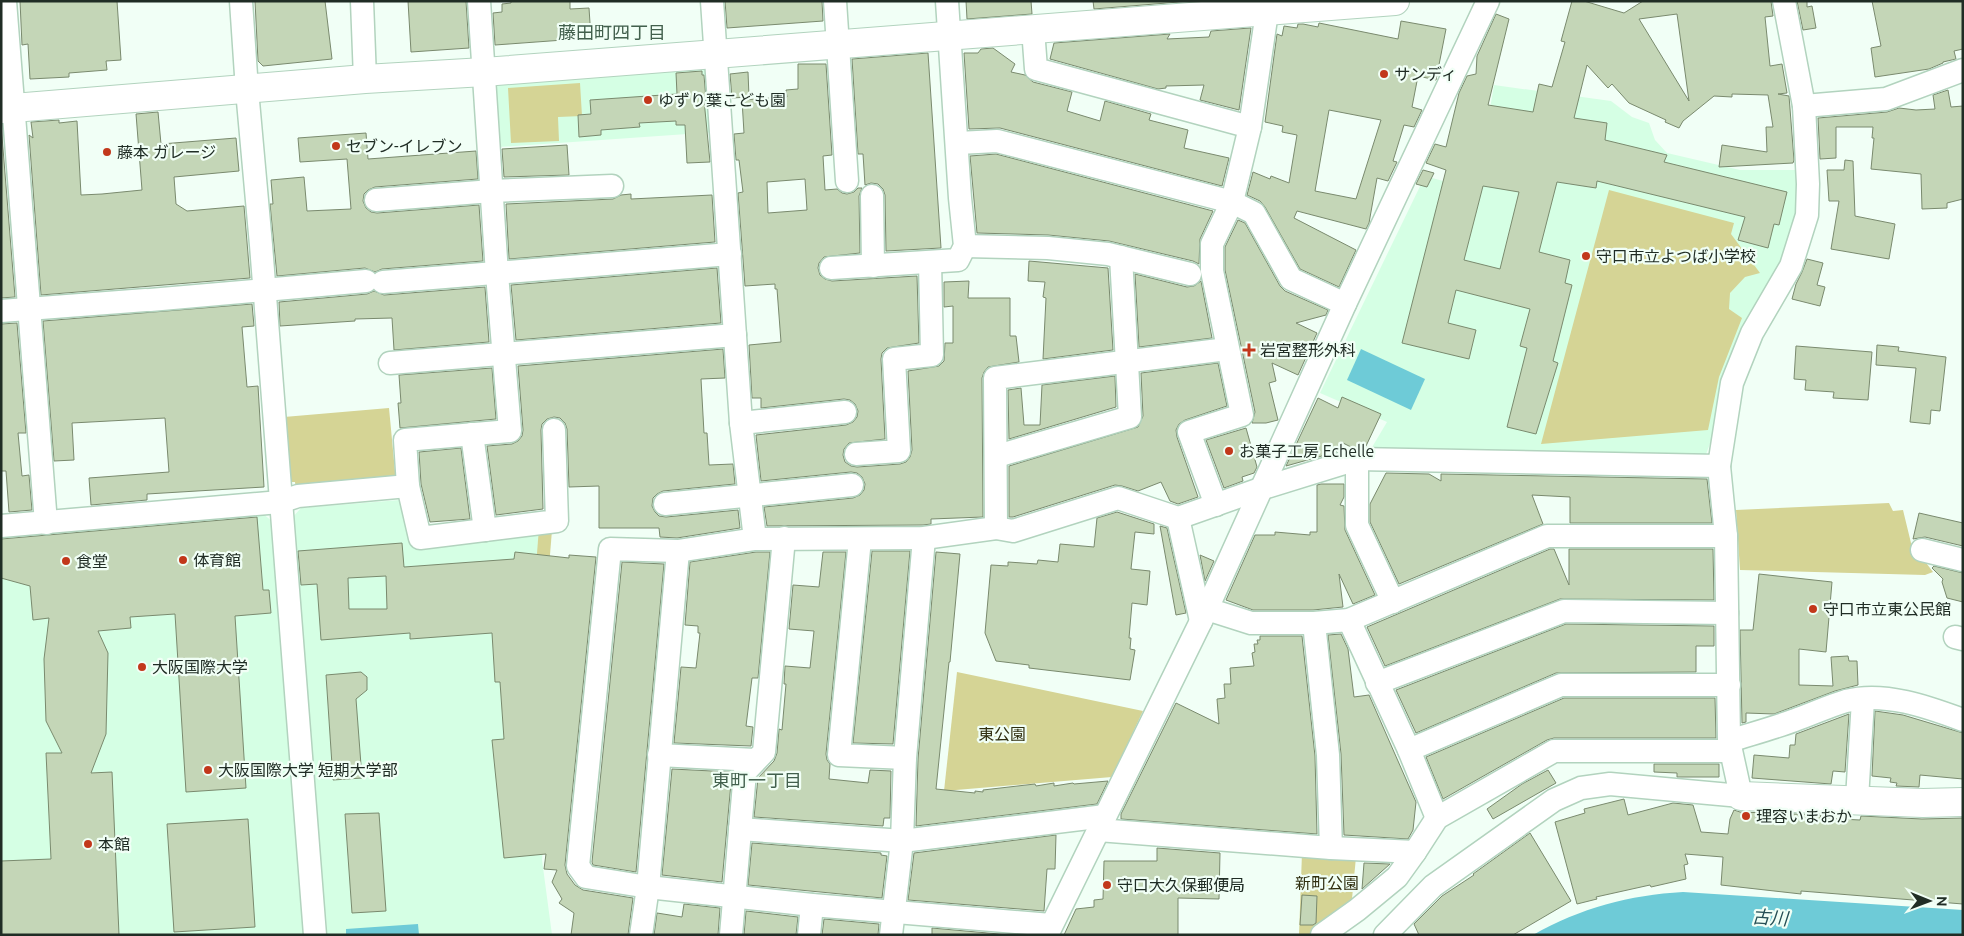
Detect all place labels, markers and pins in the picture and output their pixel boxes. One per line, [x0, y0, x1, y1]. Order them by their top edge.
place label: サンディ [1394, 65, 1457, 83]
marker: サンディ [1378, 68, 1390, 80]
place label: ゆずり葉こども園 [658, 91, 786, 109]
marker: ゆずり葉こども園 [642, 94, 654, 106]
place label: セブン-イレブン [346, 137, 463, 155]
marker: セブン-イレブン [330, 140, 342, 152]
place label: 藤本 ガレージ [117, 143, 216, 161]
marker: 藤本 ガレージ [101, 146, 113, 158]
place label: 守口市立よつば小学校 [1596, 247, 1756, 265]
marker: 守口市立よつば小学校 [1580, 250, 1592, 262]
place label: 岩宮整形外科 [1260, 341, 1356, 359]
marker: 岩宮整形外科 [1242, 343, 1256, 357]
place label: お菓子工房 Echelle [1239, 442, 1374, 460]
marker: お菓子工房 Echelle [1223, 445, 1235, 457]
place label: 体育館 [193, 551, 241, 569]
place label: 食堂 [76, 552, 108, 570]
marker: 体育館 [177, 554, 189, 566]
marker: 食堂 [60, 555, 72, 567]
place label: 守口市立東公民館 [1823, 600, 1951, 618]
marker: 守口市立東公民館 [1807, 603, 1819, 615]
place label: 大阪国際大学 [152, 658, 248, 676]
marker: 大阪国際大学 [136, 661, 148, 673]
place label: 大阪国際大学 短期大学部 [218, 761, 398, 779]
marker: 大阪国際大学 短期大学部 [202, 764, 214, 776]
place label: 理容いまおか [1756, 807, 1852, 825]
marker: 理容いまおか [1740, 810, 1752, 822]
place label: 本館 [98, 835, 130, 853]
marker: 本館 [82, 838, 94, 850]
place label: 守口大久保郵便局 [1117, 876, 1245, 894]
marker: 守口大久保郵便局 [1101, 879, 1113, 891]

